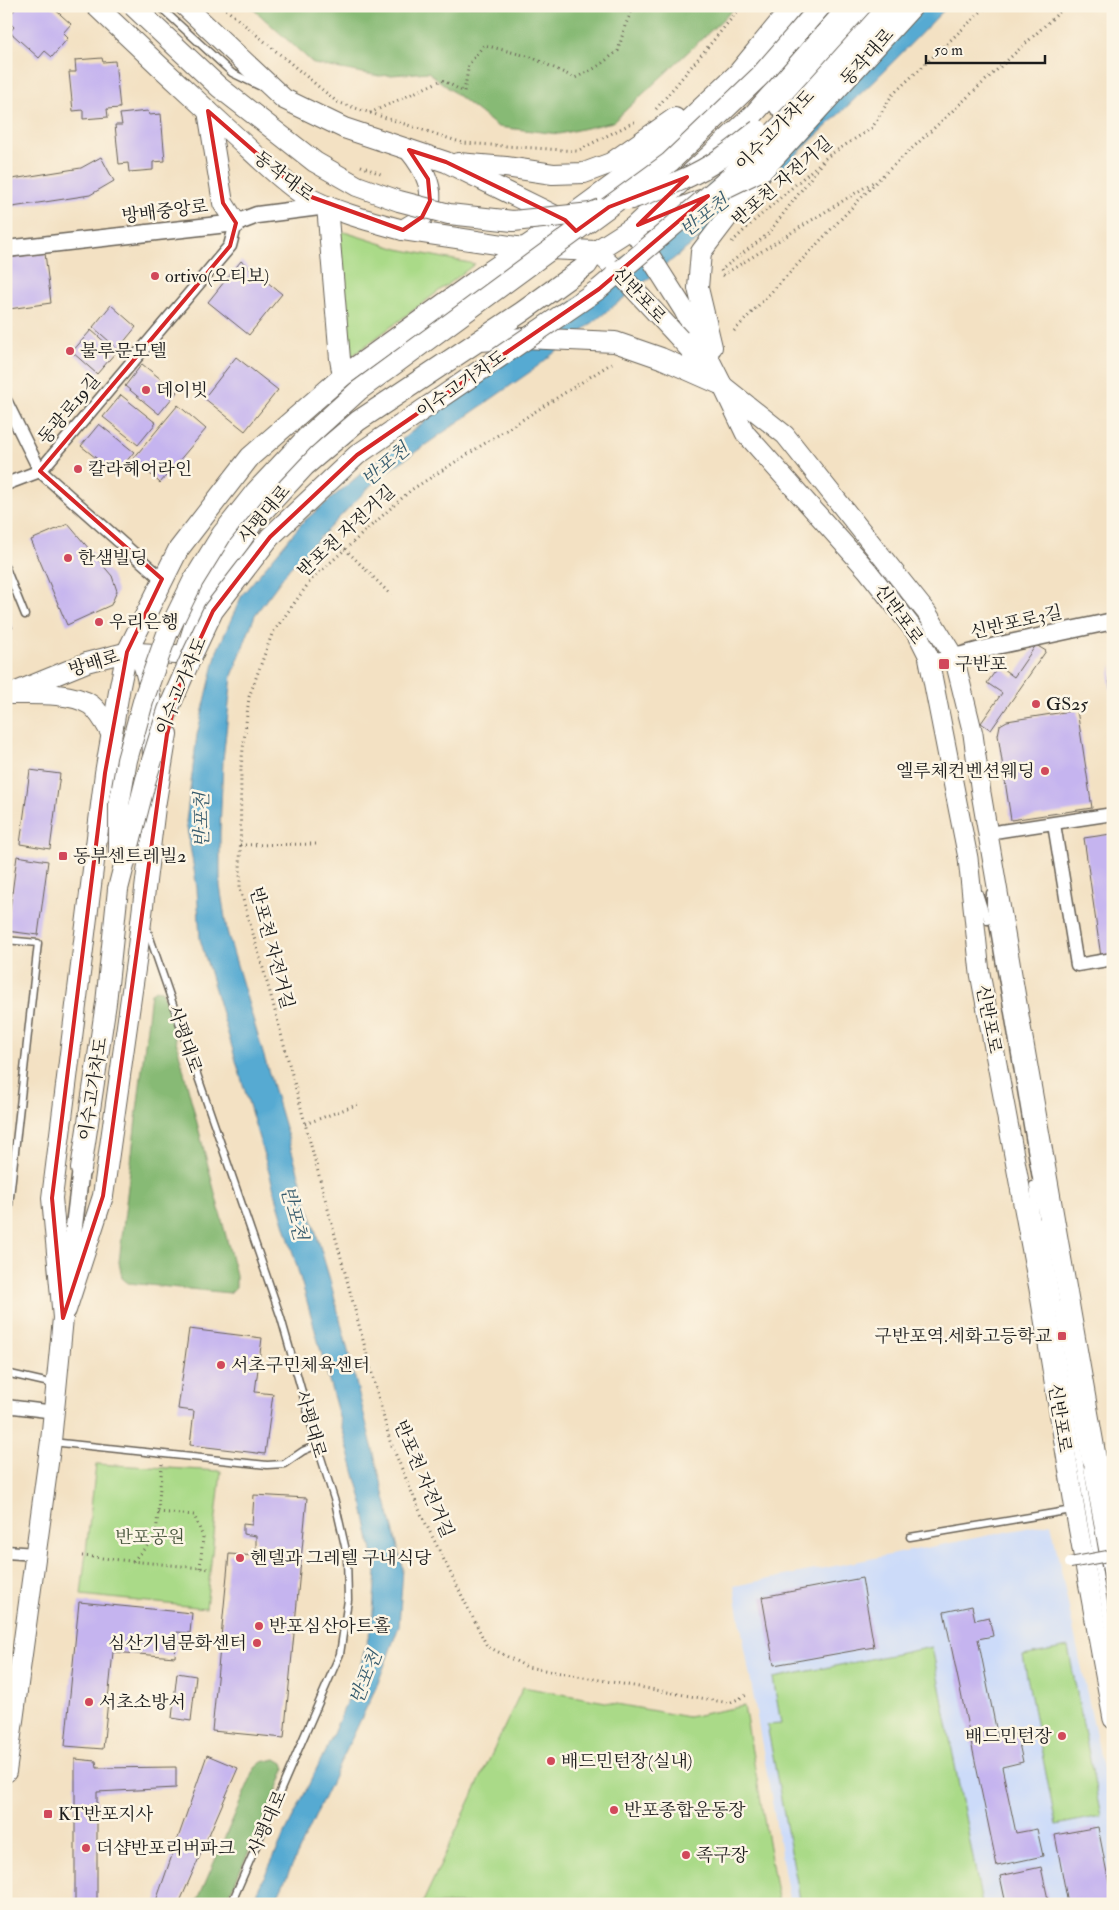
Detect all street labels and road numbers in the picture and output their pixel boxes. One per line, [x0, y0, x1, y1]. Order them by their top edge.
street label: 동작대로 [836, 24, 899, 91]
street label: 이수고가차도 [731, 85, 820, 176]
street label: 반포천 자전거길 [727, 132, 837, 231]
street label: 동작대로 [249, 146, 318, 207]
street label: 방배중앙로 [121, 195, 210, 228]
street label: 신반포로 [607, 262, 671, 329]
street label: 이수고가차도 [412, 345, 511, 424]
street label: 동광로19길 [33, 369, 106, 449]
street label: 사평대로 [233, 480, 296, 548]
street label: 반포천 자전거길 [293, 480, 400, 583]
street label: 신반포로 [869, 579, 928, 649]
street label: 신반포로3길 [968, 601, 1064, 644]
street label: 이수고가차도 [150, 634, 212, 739]
street label: 방배로 [66, 645, 122, 682]
street label: 반포천 자전거길 [244, 885, 299, 1012]
street label: 신반포로 [971, 983, 1006, 1055]
street label: 사평대로 [162, 1003, 207, 1076]
street label: 이수고가차도 [74, 1036, 113, 1142]
street label: 신반포로 [1043, 1382, 1076, 1454]
street label: 사평대로 [290, 1388, 331, 1461]
street label: 반포천 자전거길 [388, 1417, 459, 1541]
street label: 사평대로 [243, 1787, 292, 1860]

